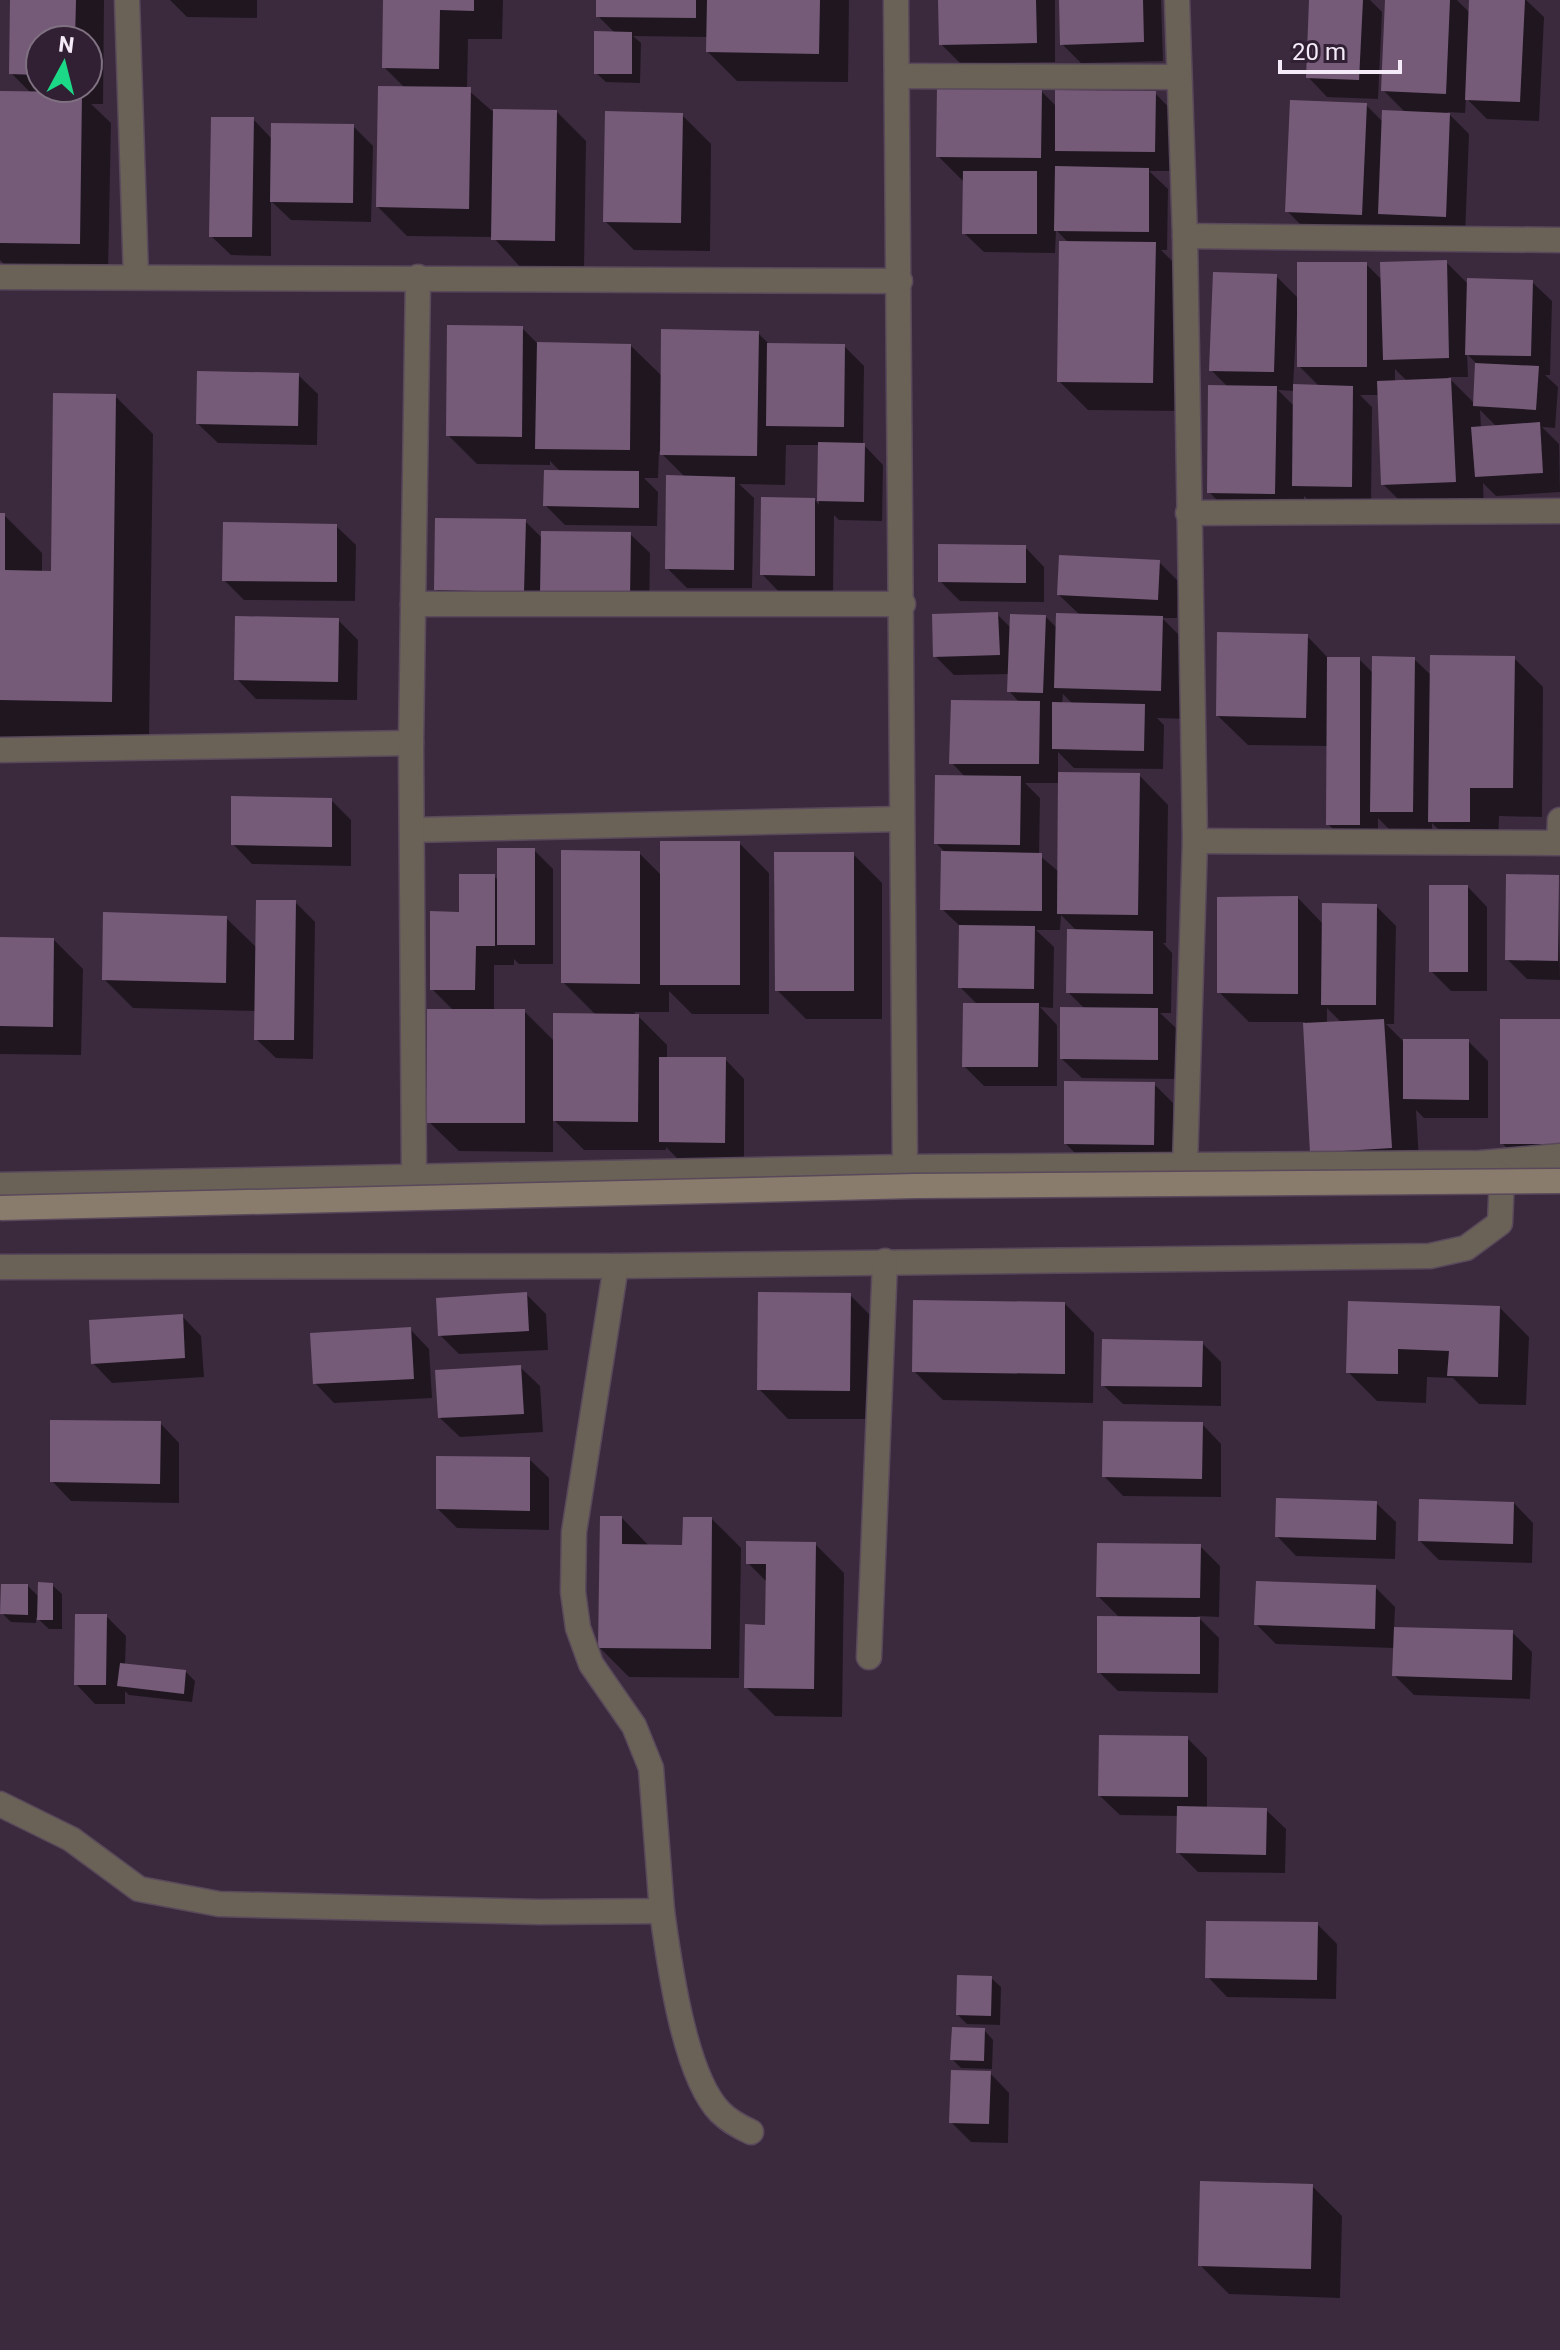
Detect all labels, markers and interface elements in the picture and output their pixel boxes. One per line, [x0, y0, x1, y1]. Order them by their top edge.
north arrow [24, 24, 104, 104]
scale bar [1280, 24, 1400, 74]
text: N [57, 31, 76, 58]
text: 20 m [1292, 38, 1346, 66]

